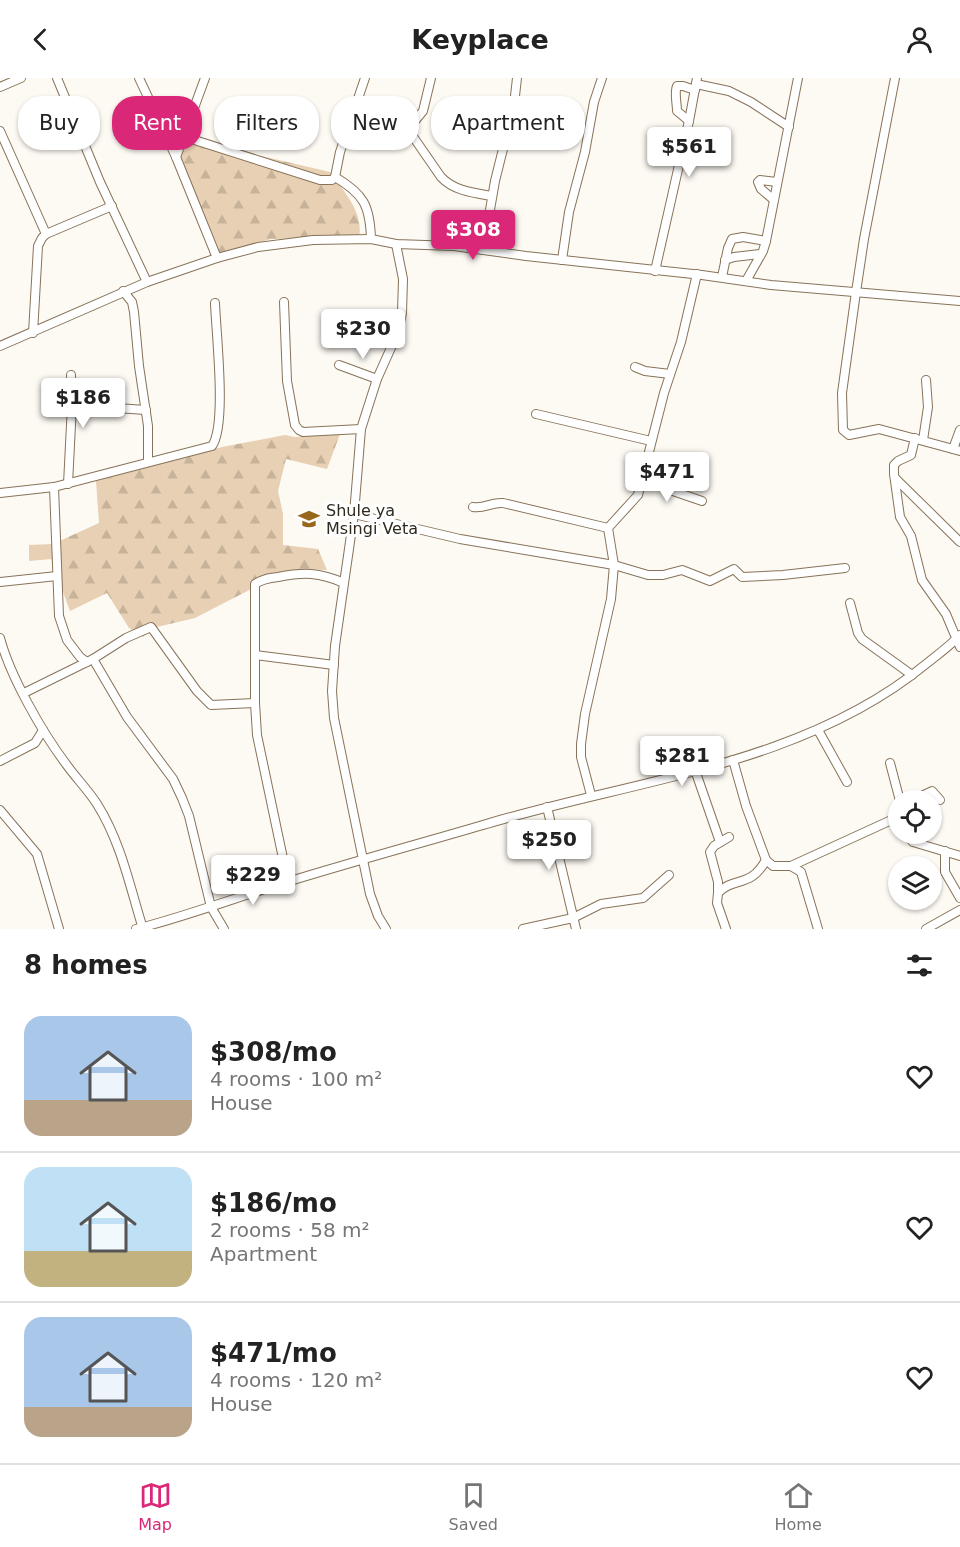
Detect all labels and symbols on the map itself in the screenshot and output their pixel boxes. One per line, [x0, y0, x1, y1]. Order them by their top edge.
pin: $561 [653, 127, 725, 178]
pin: $308 [437, 210, 509, 261]
pin: $230 [327, 309, 399, 360]
pin: $186 [47, 378, 119, 429]
pin: $471 [631, 452, 703, 503]
place label: Shule ya Msingi Veta [326, 501, 418, 538]
school or university icon: Shule ya Msingi Veta [297, 507, 321, 531]
pin: $281 [646, 736, 718, 787]
pin: $250 [513, 820, 585, 871]
pin: $229 [217, 855, 289, 906]

